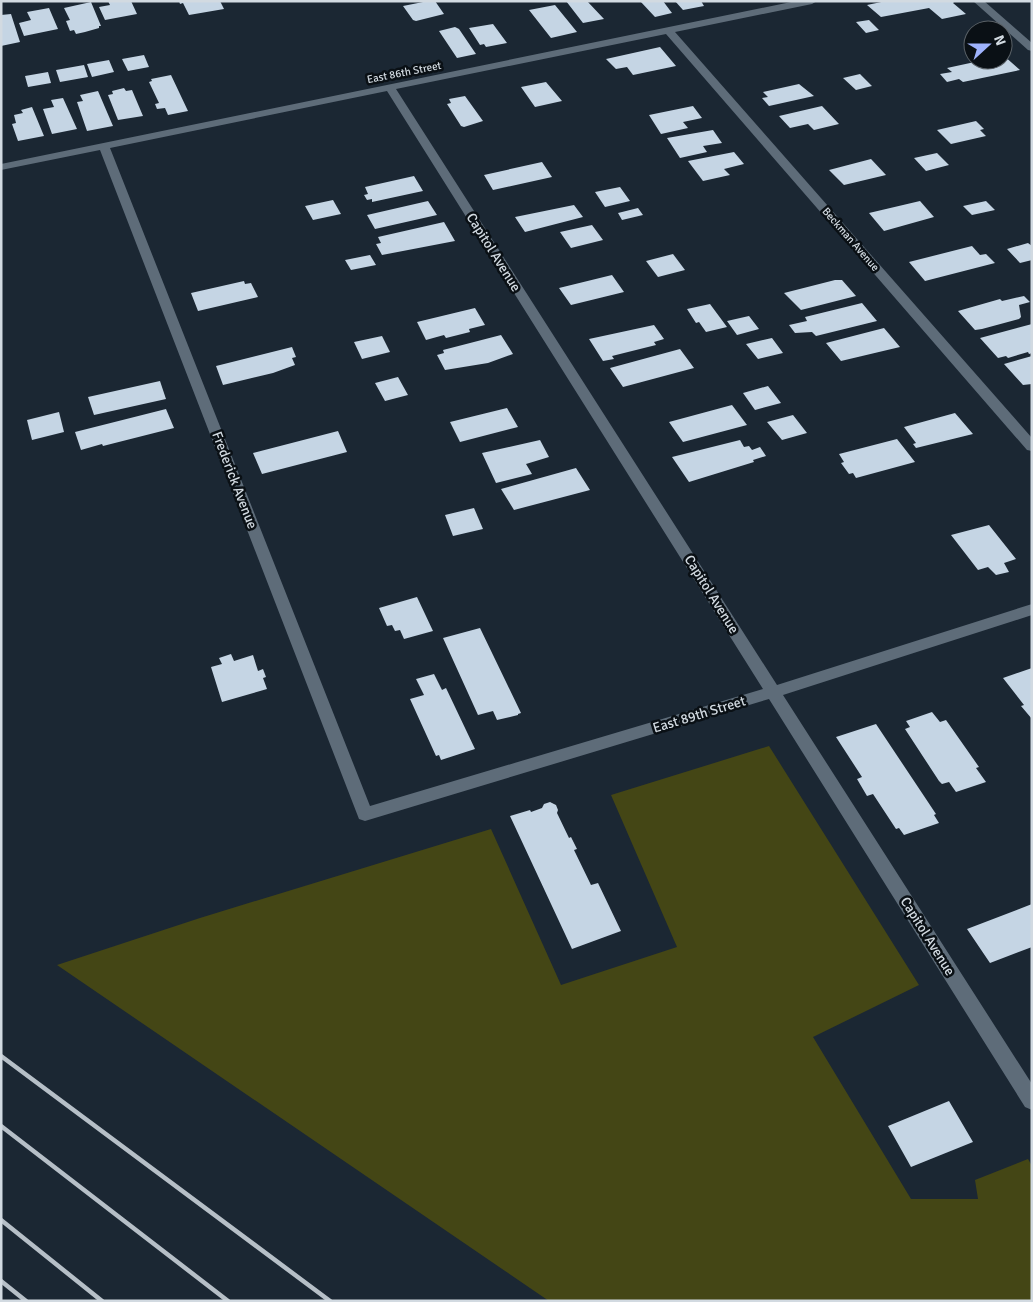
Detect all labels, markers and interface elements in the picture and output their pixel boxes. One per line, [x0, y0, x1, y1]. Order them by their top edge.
north arrow [963, 20, 1013, 70]
text: N [990, 33, 1009, 48]
street label: East 86th Street [366, 59, 443, 86]
street label: Beckman Avenue [819, 205, 882, 274]
street label: Capitol Avenue [463, 210, 525, 295]
street label: Frederick Avenue [208, 429, 261, 531]
street label: Capitol Avenue [681, 552, 743, 637]
street label: East 89th Street [651, 692, 748, 737]
street label: Capitol Avenue [897, 894, 959, 979]

